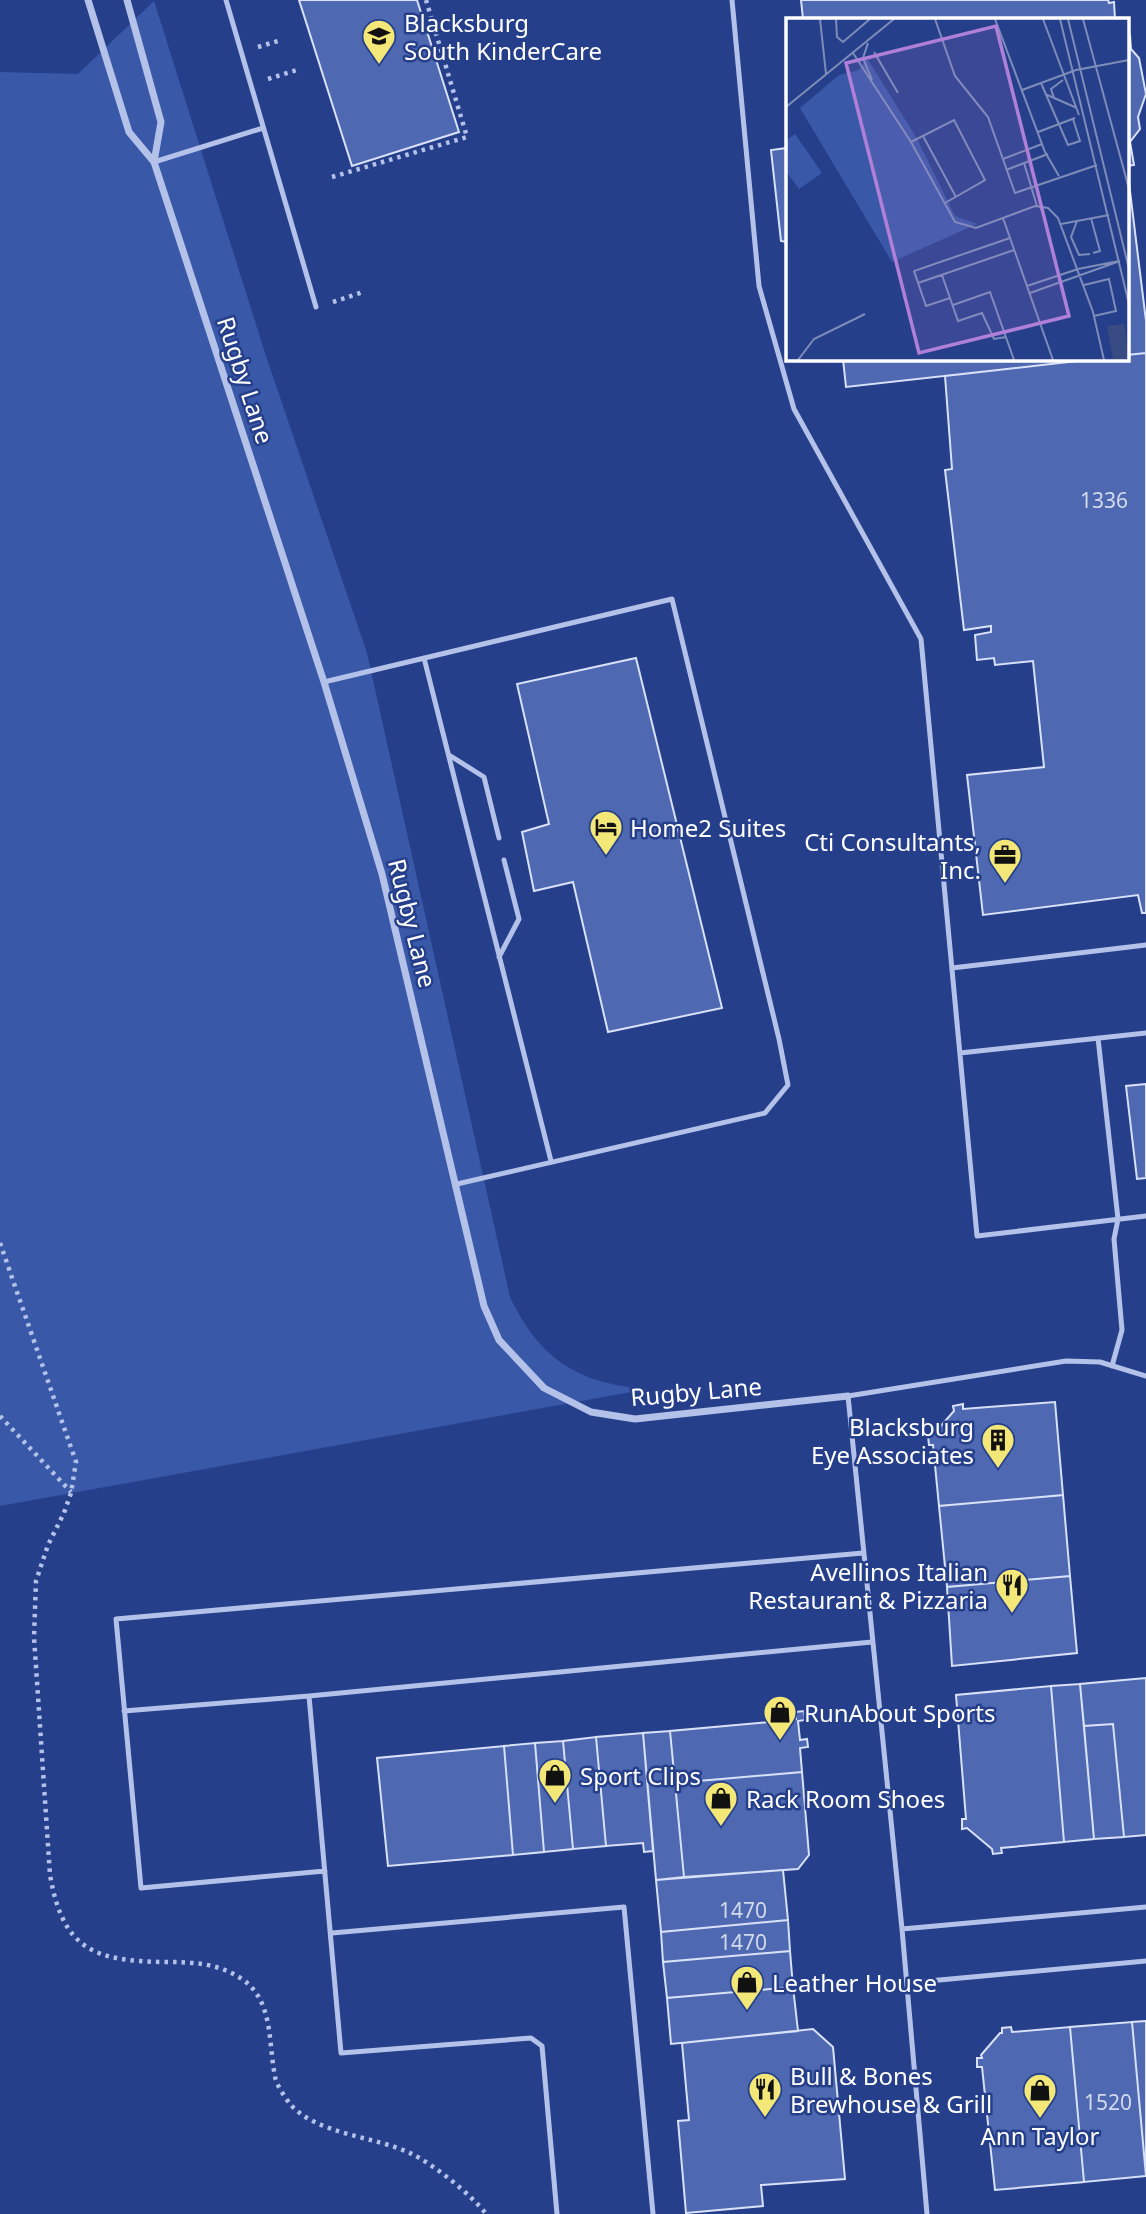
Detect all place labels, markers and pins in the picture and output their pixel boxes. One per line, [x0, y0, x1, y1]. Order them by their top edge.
place label: Blacksburg South KinderCare [404, 6, 602, 67]
school or university icon: Blacksburg South KinderCare [360, 17, 398, 66]
hotel icon: Home2 Suites [587, 808, 625, 857]
place label: Home2 Suites [630, 811, 786, 844]
place label: Cti Consultants, Inc. [804, 825, 981, 886]
office icon: Cti Consultants, Inc. [986, 836, 1024, 885]
place label: Blacksburg Eye Associates [811, 1410, 974, 1471]
building icon: Blacksburg Eye Associates [979, 1421, 1017, 1470]
place label: Avellinos Italian Restaurant & Pizzaria [748, 1555, 988, 1616]
restaurant icon: Avellinos Italian Restaurant & Pizzaria [993, 1566, 1031, 1615]
shop icon: RunAbout Sports [761, 1693, 799, 1742]
place label: RunAbout Sports [804, 1696, 995, 1729]
shop icon: Sport Clips [536, 1756, 574, 1805]
place label: Sport Clips [580, 1759, 701, 1792]
shop icon: Rack Room Shoes [702, 1779, 740, 1828]
place label: Rack Room Shoes [746, 1782, 945, 1815]
shop icon: Leather House [728, 1963, 766, 2012]
place label: Leather House [772, 1966, 937, 1999]
place label: Bull & Bones Brewhouse & Grill [790, 2059, 992, 2120]
restaurant icon: Bull & Bones Brewhouse & Grill [746, 2070, 784, 2119]
shop icon: Ann Taylor [1021, 2071, 1059, 2120]
place label: Ann Taylor [981, 2119, 1100, 2152]

